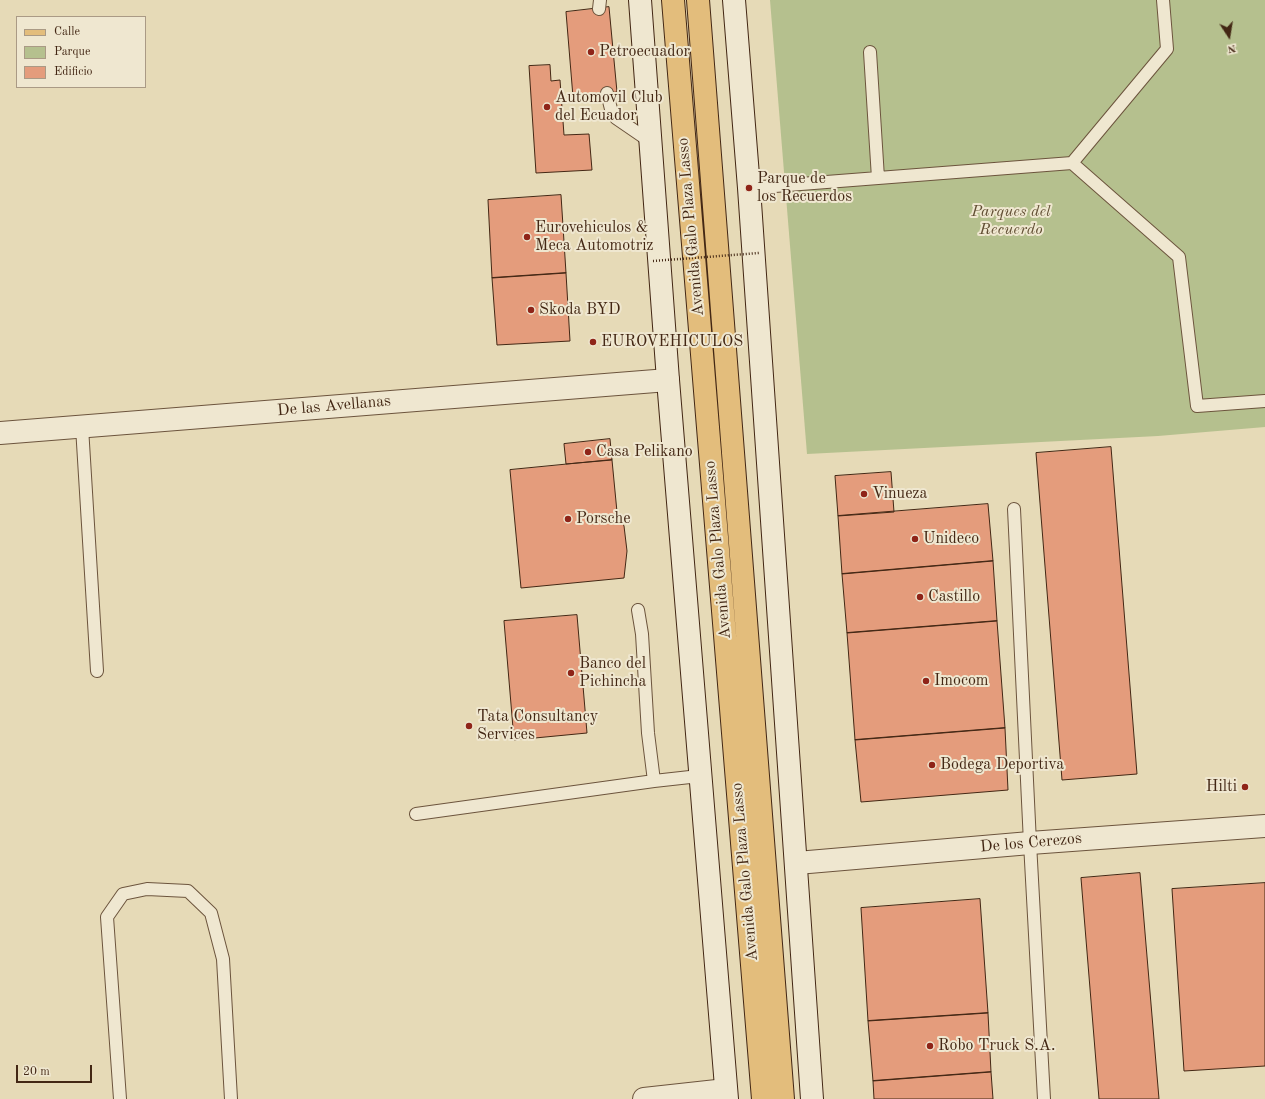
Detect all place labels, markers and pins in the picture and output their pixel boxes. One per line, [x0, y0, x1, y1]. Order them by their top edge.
place label: Petroecuador [599, 42, 690, 62]
marker: Petroecuador [586, 47, 596, 57]
place label: Automovil Club del Ecuador [555, 88, 663, 126]
marker: Automovil Club del Ecuador [542, 102, 552, 112]
place label: Parque de los Recuerdos [757, 169, 852, 207]
marker: Parque de los Recuerdos [744, 183, 754, 193]
place label: Eurovehiculos & Meca Automotriz [535, 218, 654, 256]
marker: Eurovehiculos & Meca Automotriz [522, 232, 532, 242]
place label: Skoda BYD [539, 300, 620, 320]
marker: Skoda BYD [526, 305, 536, 315]
place label: EUROVEHICULOS [601, 332, 743, 352]
marker: EUROVEHICULOS [588, 337, 598, 347]
place label: Casa Pelikano [596, 442, 693, 462]
marker: Casa Pelikano [583, 447, 593, 457]
place label: Vinueza [872, 484, 927, 504]
marker: Vinueza [859, 489, 869, 499]
place label: Porsche [576, 509, 631, 529]
marker: Porsche [563, 514, 573, 524]
place label: Unideco [923, 529, 979, 549]
marker: Unideco [910, 534, 920, 544]
place label: Castillo [928, 587, 980, 607]
marker: Castillo [915, 592, 925, 602]
place label: Banco del Pichincha [579, 654, 646, 692]
marker: Banco del Pichincha [566, 668, 576, 678]
place label: Imocom [934, 671, 989, 691]
marker: Imocom [921, 676, 931, 686]
place label: Tata Consultancy Services [477, 707, 598, 745]
marker: Tata Consultancy Services [464, 721, 474, 731]
place label: Bodega Deportiva [940, 755, 1064, 775]
marker: Bodega Deportiva [927, 760, 937, 770]
place label: Hilti [1206, 777, 1237, 797]
marker: Hilti [1240, 782, 1250, 792]
place label: Robo Truck S.A. [938, 1036, 1055, 1056]
marker: Robo Truck S.A. [925, 1041, 935, 1051]

